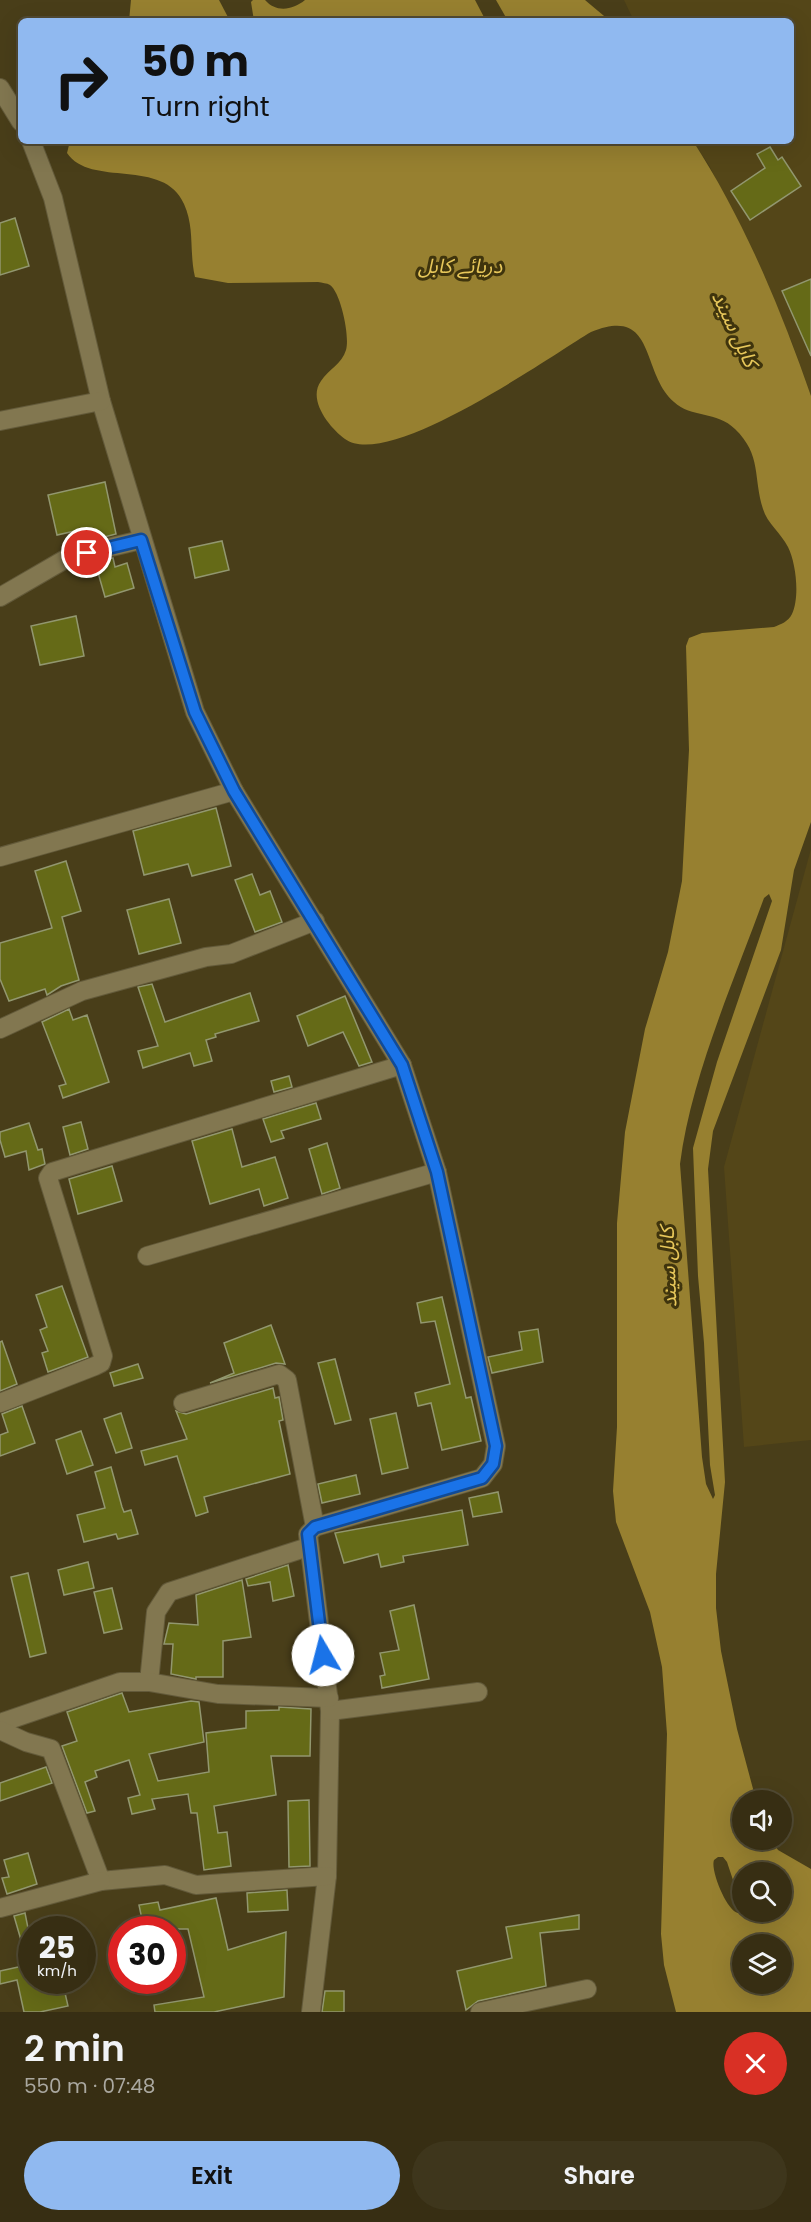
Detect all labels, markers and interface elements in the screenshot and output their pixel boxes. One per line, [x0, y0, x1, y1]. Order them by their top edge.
text: 50 m [141, 32, 249, 91]
icon: right [42, 42, 120, 120]
text: Turn right [141, 88, 270, 125]
water label: دریائے کابل [418, 252, 503, 280]
water label: کابل سيند [705, 287, 766, 375]
pin [61, 527, 112, 578]
icon: arrive [70, 536, 103, 569]
water label: کابل سيند [652, 1222, 683, 1308]
position arrow [291, 1623, 355, 1687]
map controls [732, 1790, 792, 1994]
button: sound [732, 1790, 792, 1850]
button: search [732, 1862, 792, 1922]
speed limit sign: 30 [108, 1916, 186, 1994]
text: 25 [39, 1926, 75, 1969]
button: layers [732, 1934, 792, 1994]
text: km/h [37, 1960, 77, 1981]
text: 2 min [24, 2023, 125, 2074]
button: close [724, 2032, 787, 2095]
text: 550 m · 07:48 [24, 2072, 155, 2100]
button: Exit [24, 2141, 400, 2210]
button: Share [412, 2141, 787, 2210]

